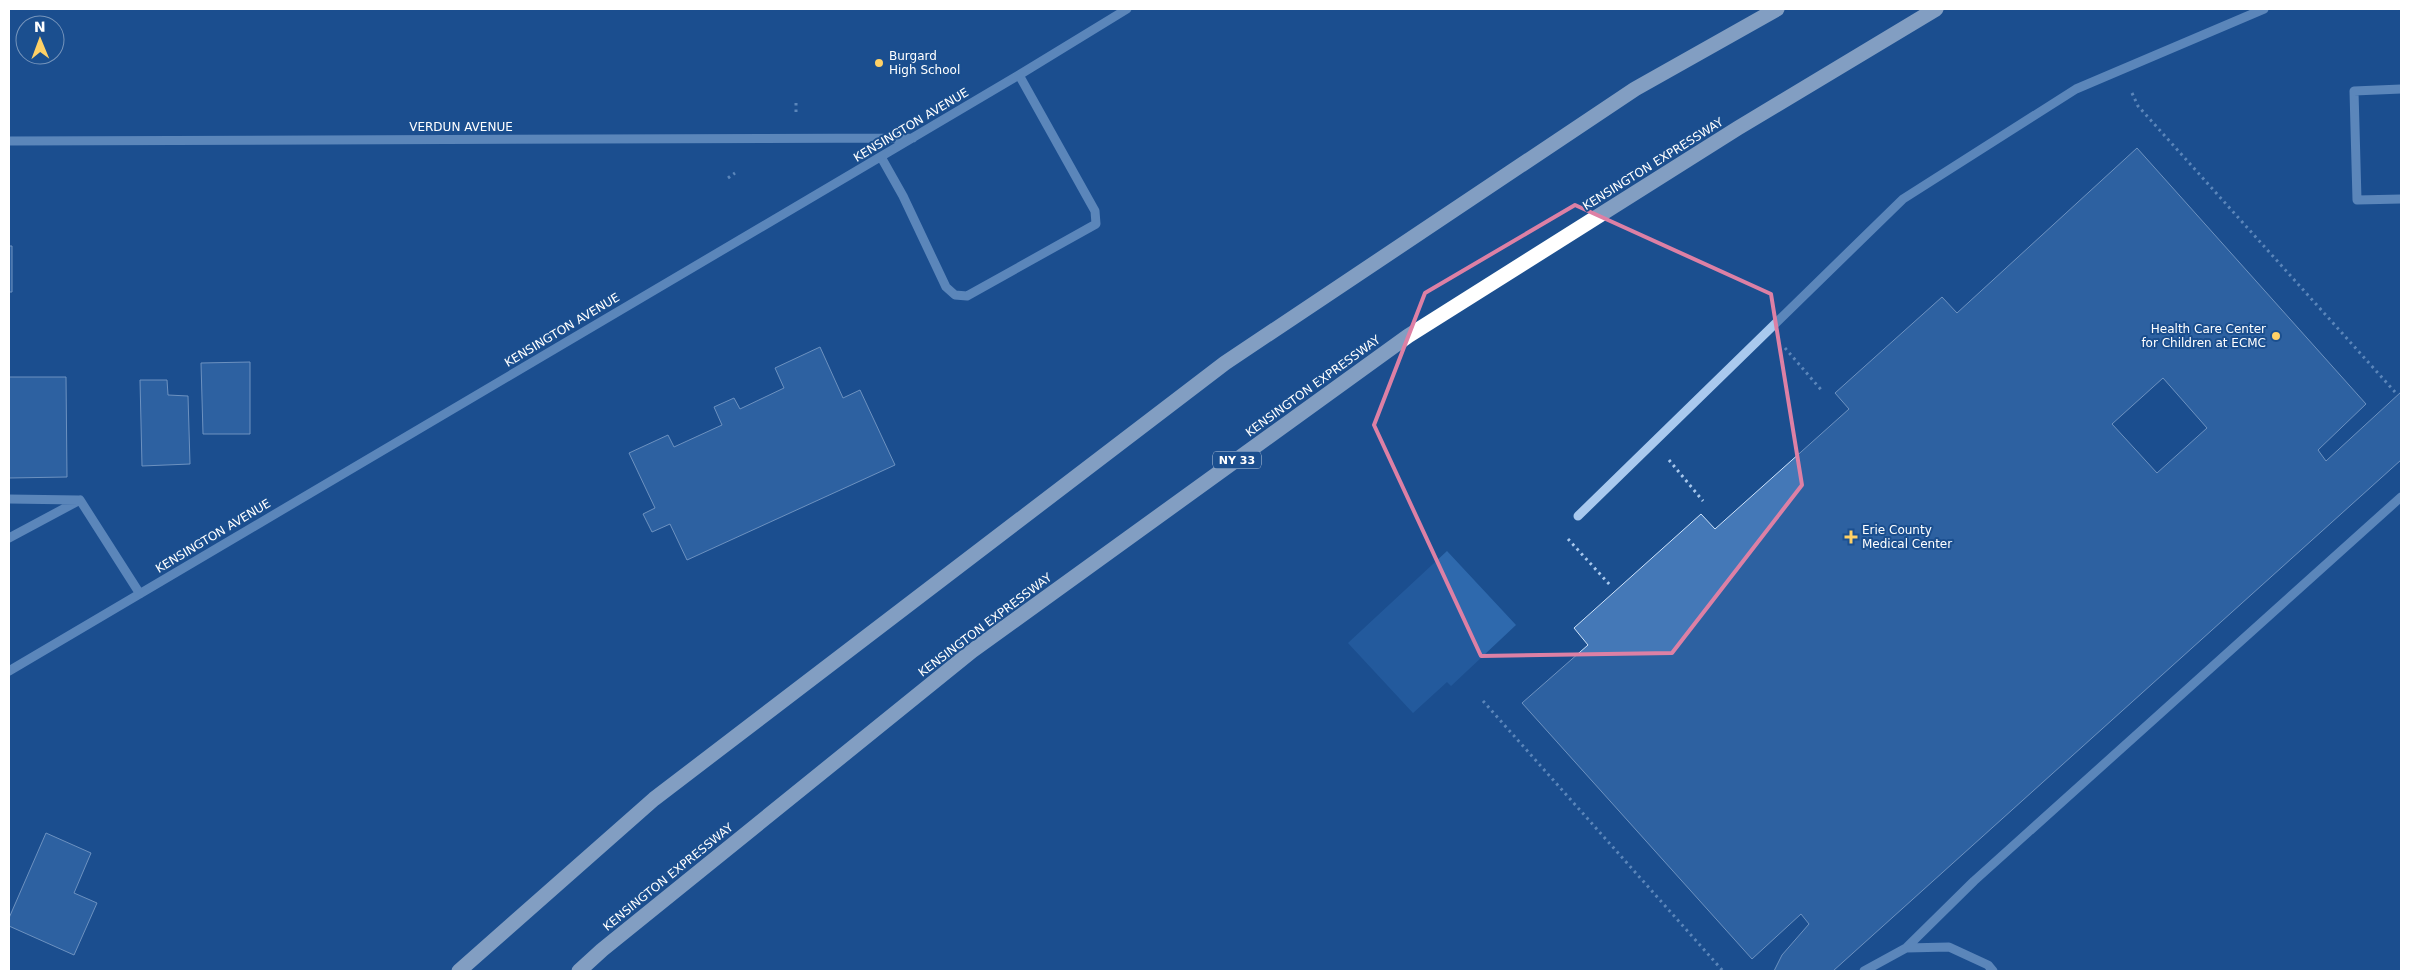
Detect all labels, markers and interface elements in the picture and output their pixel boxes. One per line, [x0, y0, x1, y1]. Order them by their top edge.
north arrow [15, 15, 65, 65]
text: N [34, 19, 46, 35]
place label: Burgard High School [889, 49, 960, 77]
marker: Burgard High School [873, 57, 885, 69]
street label: KENSINGTON AVENUE [851, 85, 971, 165]
street label: KENSINGTON EXPRESSWAY [1580, 115, 1726, 213]
street label: VERDUN AVENUE [409, 120, 513, 134]
street label: KENSINGTON AVENUE [502, 290, 622, 370]
place label: Health Care Center for Children at ECMC [2141, 322, 2266, 350]
marker: Health Care Center for Children at ECMC [2270, 330, 2282, 342]
street label: KENSINGTON EXPRESSWAY [1243, 332, 1384, 440]
road number: NY 33 [1213, 452, 1261, 468]
street label: KENSINGTON AVENUE [153, 496, 273, 576]
place label: Erie County Medical Center [1862, 523, 1952, 551]
marker: Erie County Medical Center [1844, 530, 1858, 544]
street label: KENSINGTON EXPRESSWAY [916, 570, 1055, 680]
street label: KENSINGTON EXPRESSWAY [600, 820, 736, 934]

